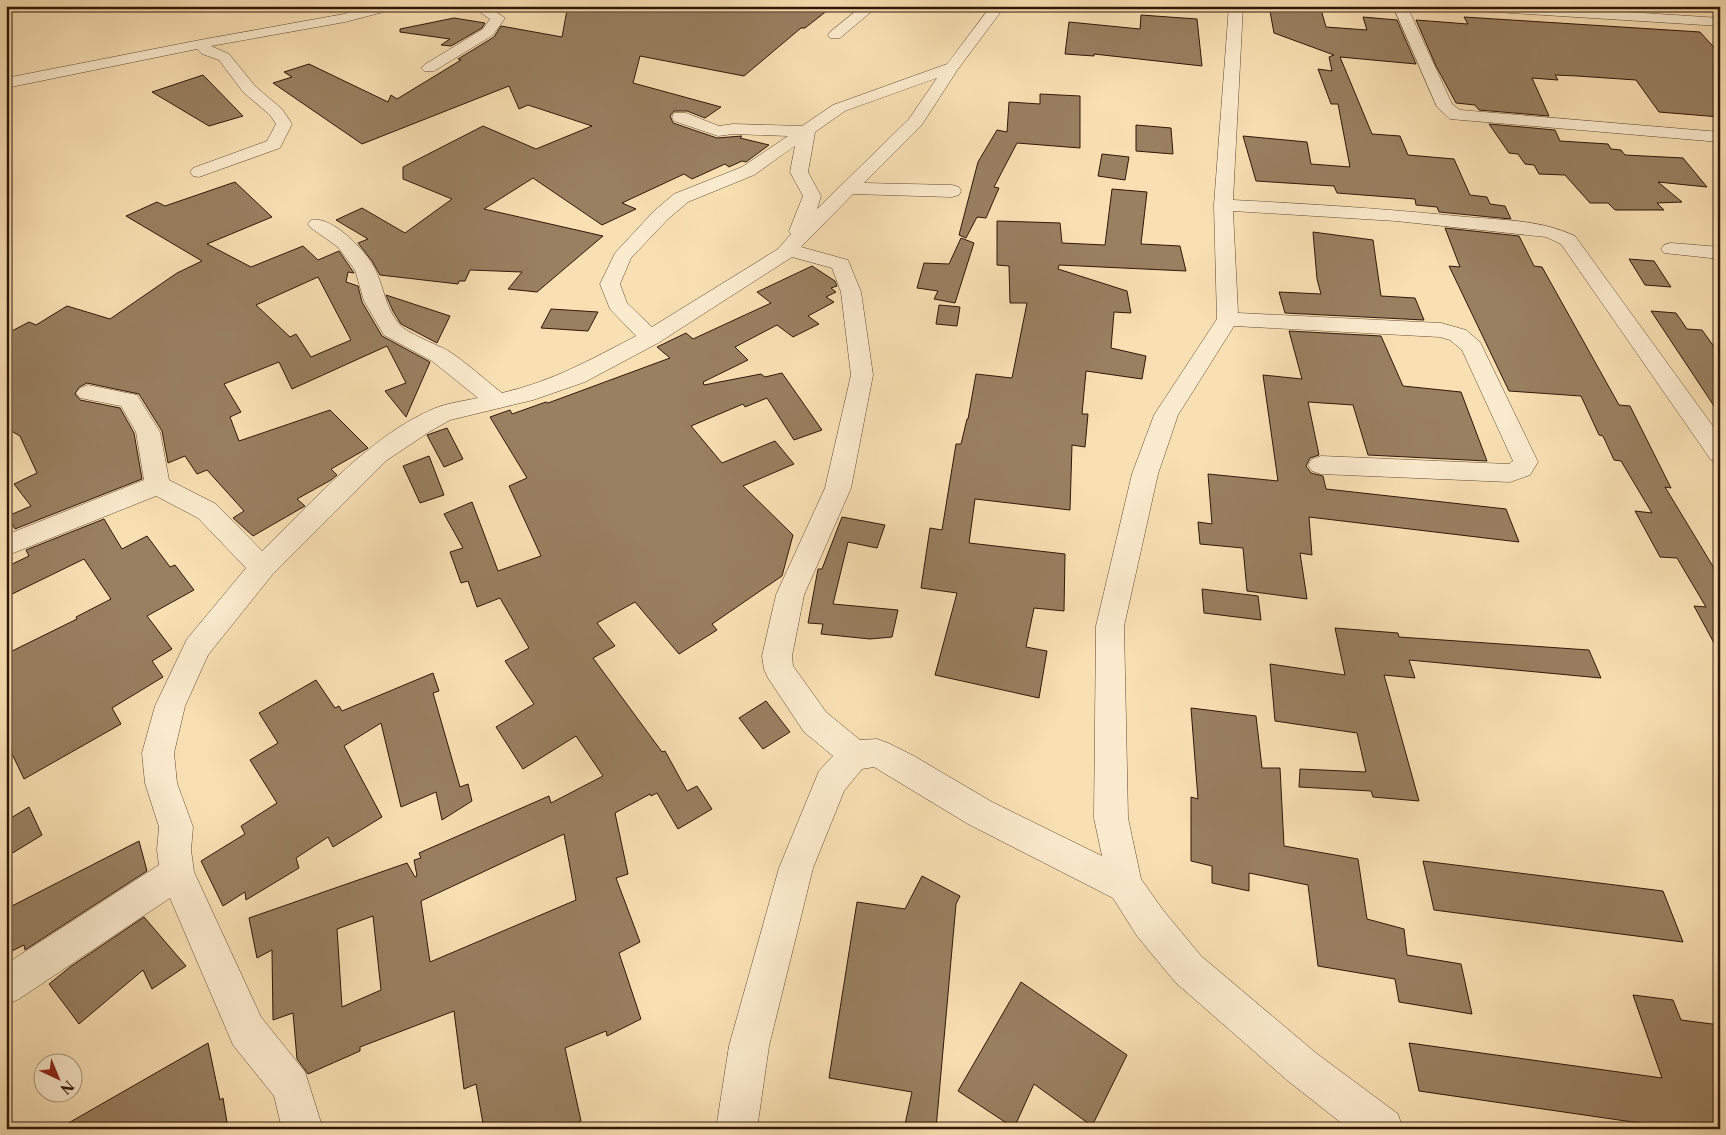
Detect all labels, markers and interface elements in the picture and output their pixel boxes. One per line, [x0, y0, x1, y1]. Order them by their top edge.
north arrow [32, 1052, 82, 1102]
text: N [56, 1077, 78, 1098]

